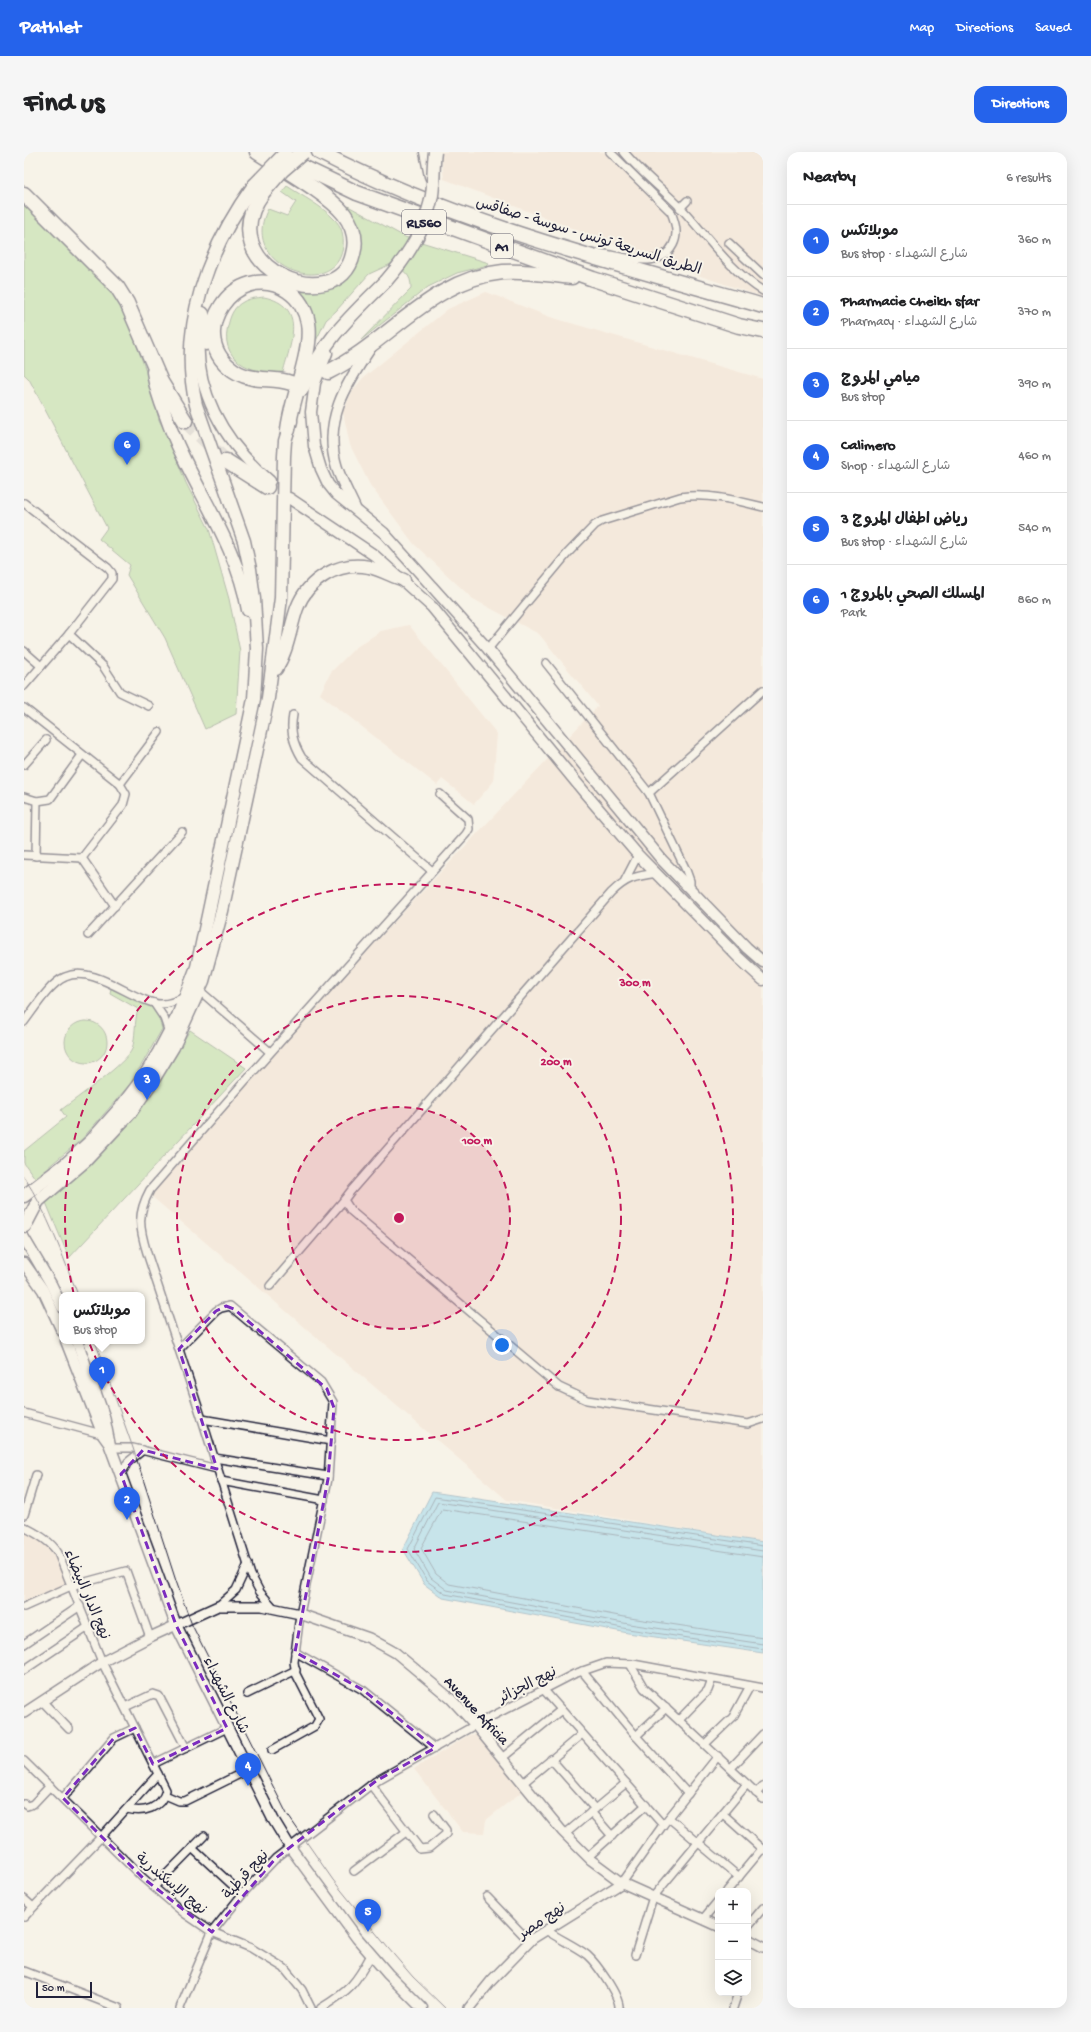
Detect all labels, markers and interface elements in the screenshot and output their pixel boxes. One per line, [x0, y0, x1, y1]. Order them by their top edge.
text: Pathlet [20, 17, 81, 40]
text: Map [910, 20, 934, 37]
text: Directions [956, 20, 1013, 37]
text: Saved [1035, 20, 1071, 37]
button: Directions [974, 86, 1067, 123]
text: Find us [24, 88, 104, 121]
text: Nearby [803, 168, 856, 188]
text: 6 results [1006, 171, 1051, 186]
street label: الطريق السريعة تونس - سوسة - صفاقس [473, 194, 703, 280]
road number: RL560 [402, 210, 446, 234]
text: موبلاتكس [841, 223, 898, 241]
text: 1 [813, 233, 819, 248]
text: 360 m [1018, 233, 1051, 248]
road number: A1 [491, 234, 513, 258]
text: Bus stop · شارع الشهداء [841, 247, 968, 262]
text: Pharmacie Cheikh sfar [841, 293, 979, 311]
text: 2 [813, 305, 819, 320]
text: 370 m [1018, 305, 1051, 320]
text: Pharmacy · شارع الشهداء [841, 315, 977, 330]
text: ميامي المروج [841, 370, 920, 388]
text: 3 [813, 377, 819, 392]
text: 390 m [1018, 377, 1051, 392]
text: Bus stop [841, 390, 885, 405]
pin: 6 [114, 432, 140, 465]
text: Calimero [841, 437, 896, 455]
text: 4 [813, 449, 819, 464]
text: 460 m [1019, 449, 1051, 464]
text: Shop · شارع الشهداء [841, 459, 950, 474]
text: رياض اطفال المروج 3 [841, 511, 968, 529]
text: 5 [813, 521, 819, 536]
text: 540 m [1018, 521, 1051, 536]
text: Bus stop · شارع الشهداء [841, 535, 968, 550]
text: المسلك الصحي بالمروج 1 [841, 586, 985, 604]
text: 6 [813, 593, 819, 608]
text: 860 m [1018, 593, 1051, 608]
text: Park [841, 606, 866, 621]
text: 300 m [618, 977, 651, 991]
text: 200 m [541, 1056, 572, 1070]
pin: 3 [134, 1067, 160, 1100]
text: 100 m [461, 1135, 492, 1149]
centre of rings [392, 1211, 406, 1225]
popup [59, 1292, 145, 1344]
text: موبلاتكس [73, 1303, 131, 1321]
text: Bus stop [73, 1323, 117, 1338]
your location [492, 1335, 512, 1355]
pin: 1 [89, 1357, 115, 1390]
pin: 2 [114, 1487, 140, 1520]
street label: نهج الدار البيضاء [59, 1547, 113, 1643]
street label: شارع الشهداء [198, 1654, 252, 1737]
street label: نهج الجزائر [494, 1663, 560, 1709]
street label: Avenue Africia [439, 1673, 512, 1750]
pin: 4 [235, 1753, 261, 1786]
street label: نهج قرطبة [220, 1847, 273, 1904]
street label: نهج الإسكندرية [131, 1850, 210, 1919]
map controls [715, 1888, 751, 1996]
button: + [715, 1888, 751, 1924]
pin: 5 [355, 1899, 381, 1932]
street label: نهج مصر [513, 1899, 570, 1945]
button: − [715, 1924, 751, 1960]
button: layers [715, 1960, 751, 1996]
scale bar [36, 1980, 92, 1999]
text: 50 m [42, 1983, 64, 1995]

